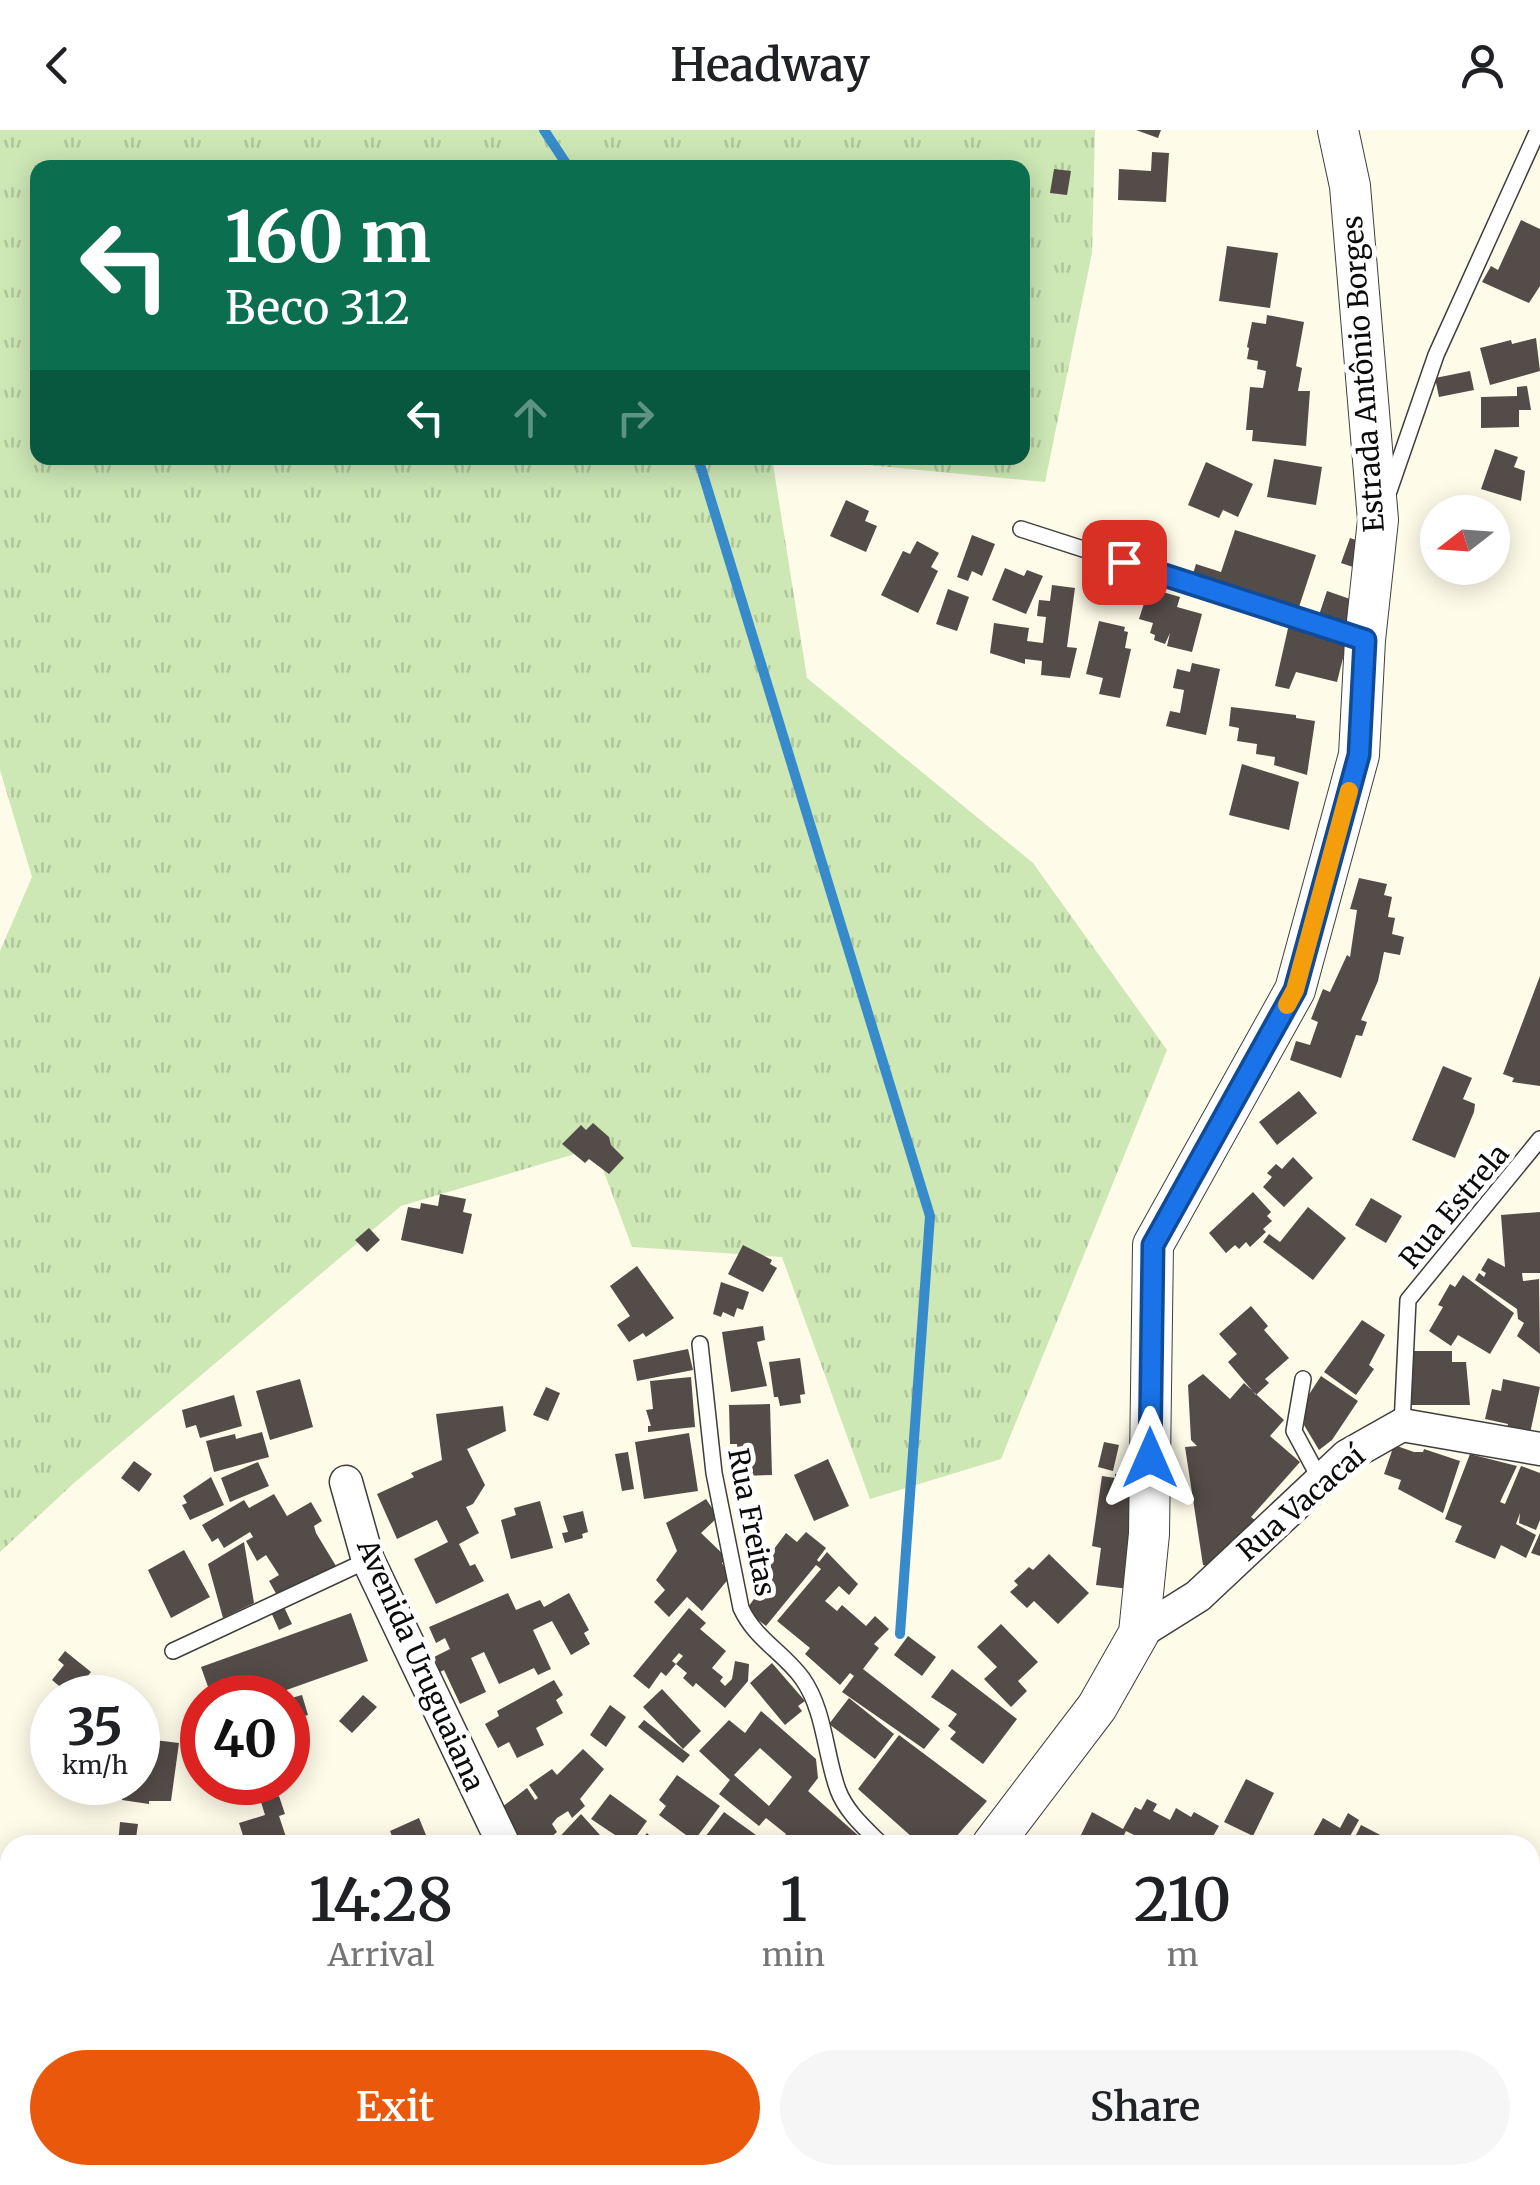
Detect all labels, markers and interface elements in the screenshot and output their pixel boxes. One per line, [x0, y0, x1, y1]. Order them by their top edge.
text: Headway [670, 37, 870, 93]
icon: back [30, 38, 85, 93]
icon: person [1455, 38, 1510, 93]
text: 160 m [225, 193, 431, 281]
icon: left [60, 200, 190, 330]
street label: Estrada Antônio Borges [1334, 215, 1392, 533]
text: Beco 312 [225, 280, 410, 336]
icon: left [398, 390, 453, 445]
icon: ahead [503, 390, 558, 445]
icon: right [608, 390, 663, 445]
north arrow [1420, 495, 1510, 585]
map controls [1420, 495, 1510, 585]
pin [1082, 520, 1167, 605]
icon: arrive [1097, 535, 1152, 590]
street label: Rua Estrela [1392, 1136, 1516, 1276]
position arrow [1098, 1406, 1202, 1510]
street label: Rua Vacacaí [1230, 1437, 1373, 1568]
street label: Rua Freitas [720, 1445, 784, 1599]
street label: Avenida Uruguaiana [349, 1533, 493, 1796]
speed limit sign: 40 [180, 1675, 310, 1805]
text: 35 [67, 1696, 123, 1759]
text: km/h [62, 1749, 128, 1781]
text: 14:28 [309, 1862, 453, 1937]
text: 1 [780, 1862, 807, 1937]
text: 210 [1134, 1862, 1231, 1937]
text: Arrival [327, 1935, 434, 1975]
text: min [762, 1935, 825, 1975]
text: m [1167, 1935, 1198, 1975]
button: Exit [30, 2050, 760, 2165]
button: Share [780, 2050, 1510, 2165]

